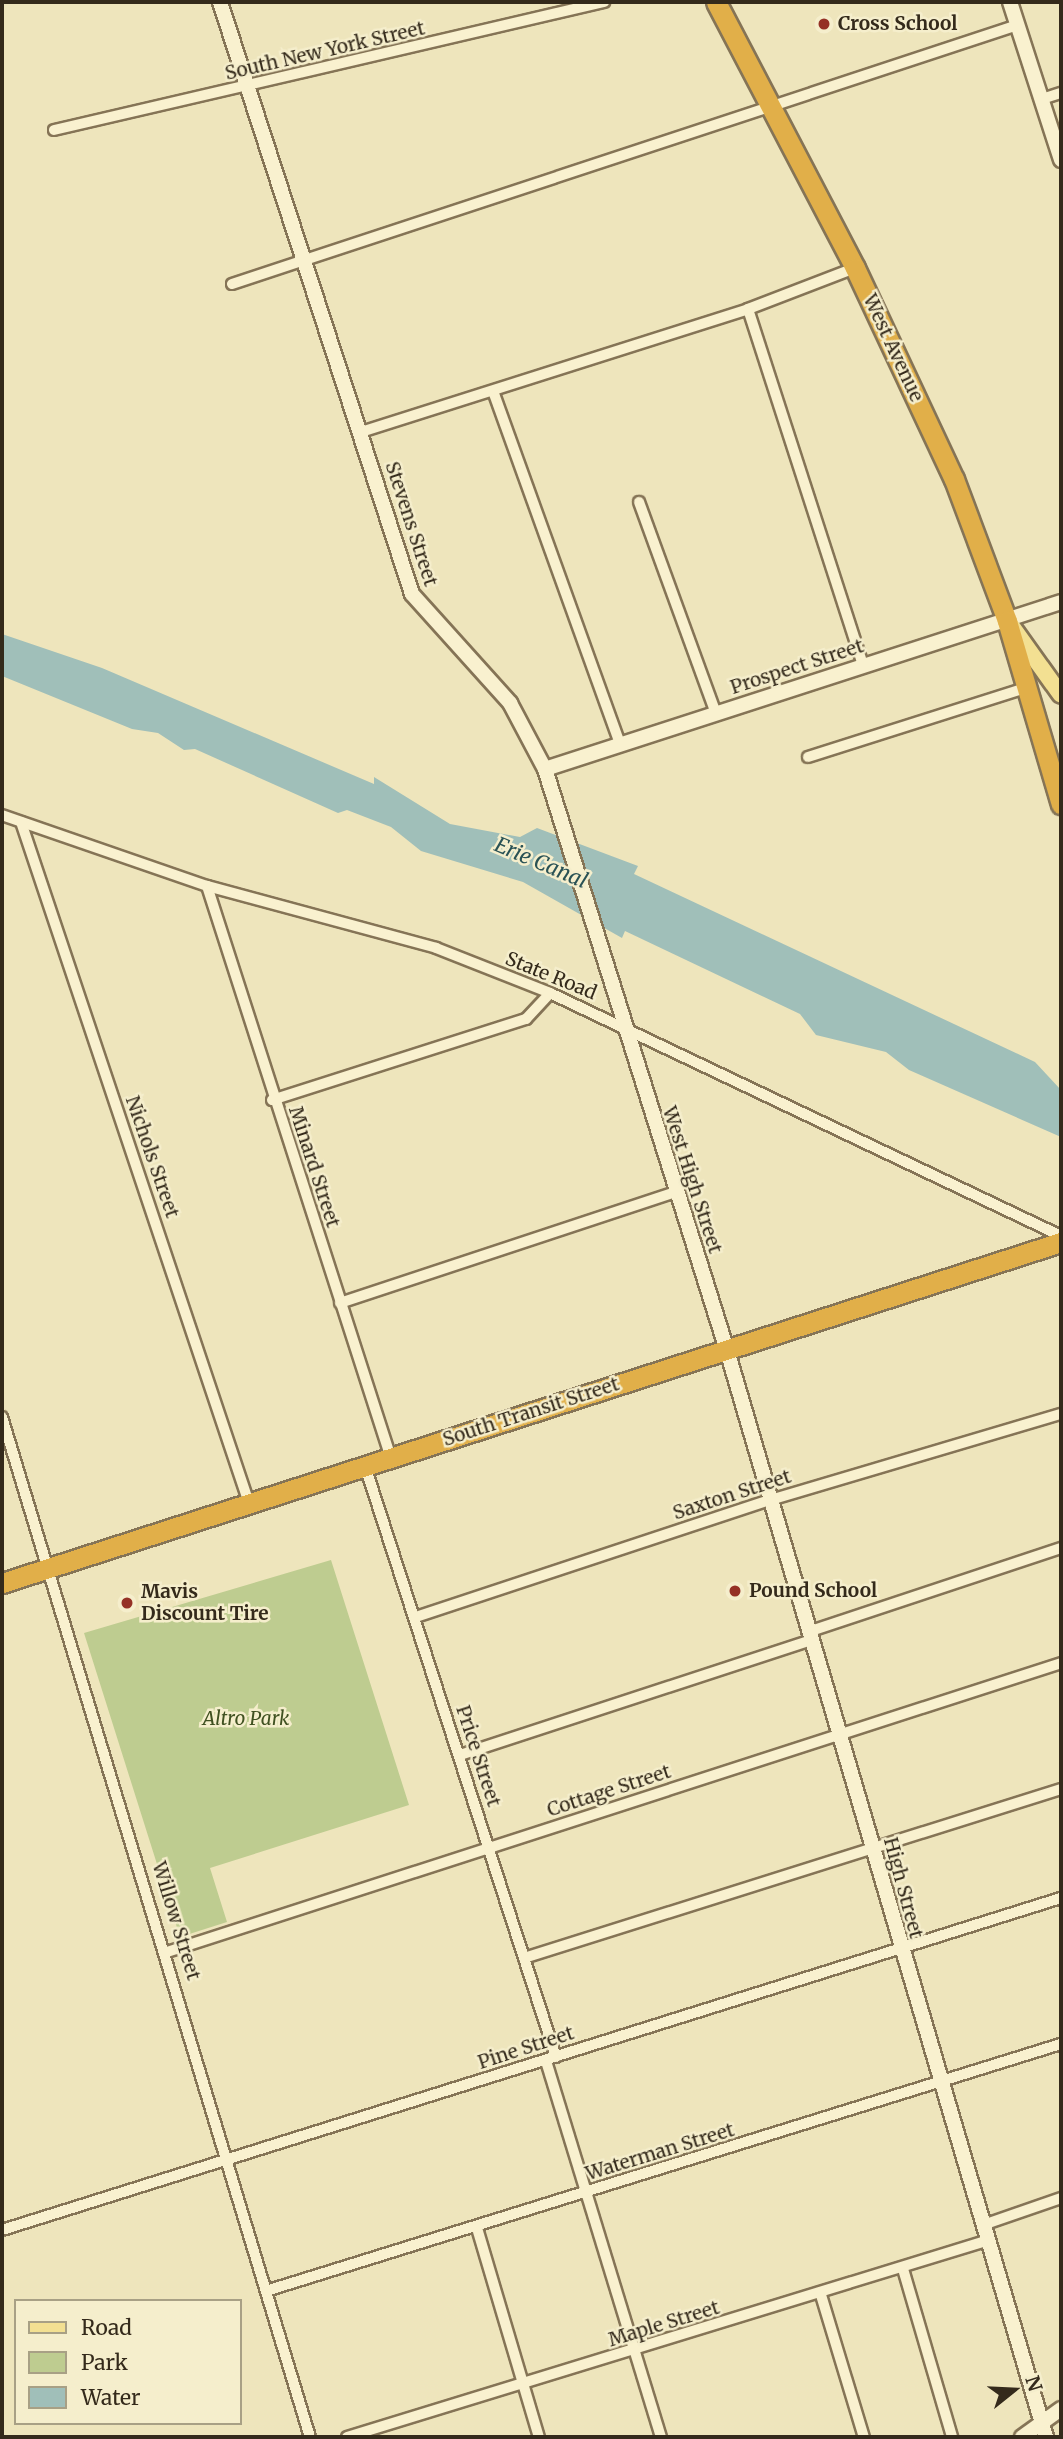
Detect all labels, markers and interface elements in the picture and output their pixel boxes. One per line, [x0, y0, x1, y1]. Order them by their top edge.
place label: Cross School [838, 13, 957, 35]
marker: Cross School [816, 16, 832, 32]
street label: South New York Street [223, 17, 427, 85]
street label: West Avenue [858, 291, 928, 405]
street label: Stevens Street [380, 459, 442, 589]
street label: Prospect Street [727, 635, 867, 699]
water label: Erie Canal [491, 832, 591, 894]
street label: State Road [502, 947, 600, 1005]
street label: Nichols Street [120, 1093, 184, 1221]
street label: Minard Street [284, 1104, 344, 1230]
street label: West High Street [657, 1104, 727, 1256]
street label: South Transit Street [440, 1373, 622, 1451]
street label: Saxton Street [670, 1465, 794, 1525]
place label: Pound School [749, 1580, 877, 1602]
place label: Mavis Discount Tire [141, 1581, 269, 1625]
marker: Pound School [727, 1583, 743, 1599]
marker: Mavis Discount Tire [119, 1595, 135, 1611]
street label: Price Street [451, 1703, 505, 1809]
park label: Altro Park [203, 1708, 289, 1730]
street label: Cottage Street [544, 1760, 674, 1822]
street label: High Street [879, 1835, 927, 1941]
street label: Willow Street [147, 1859, 205, 1983]
street label: Pine Street [475, 2022, 577, 2074]
street label: Waterman Street [583, 2119, 737, 2185]
street label: Maple Street [606, 2296, 722, 2352]
legend [14, 2299, 242, 2425]
text: Road [81, 2314, 132, 2341]
text: Park [81, 2349, 128, 2376]
north arrow [979, 2355, 1049, 2425]
text: N [1020, 2373, 1048, 2394]
text: Water [81, 2384, 140, 2411]

